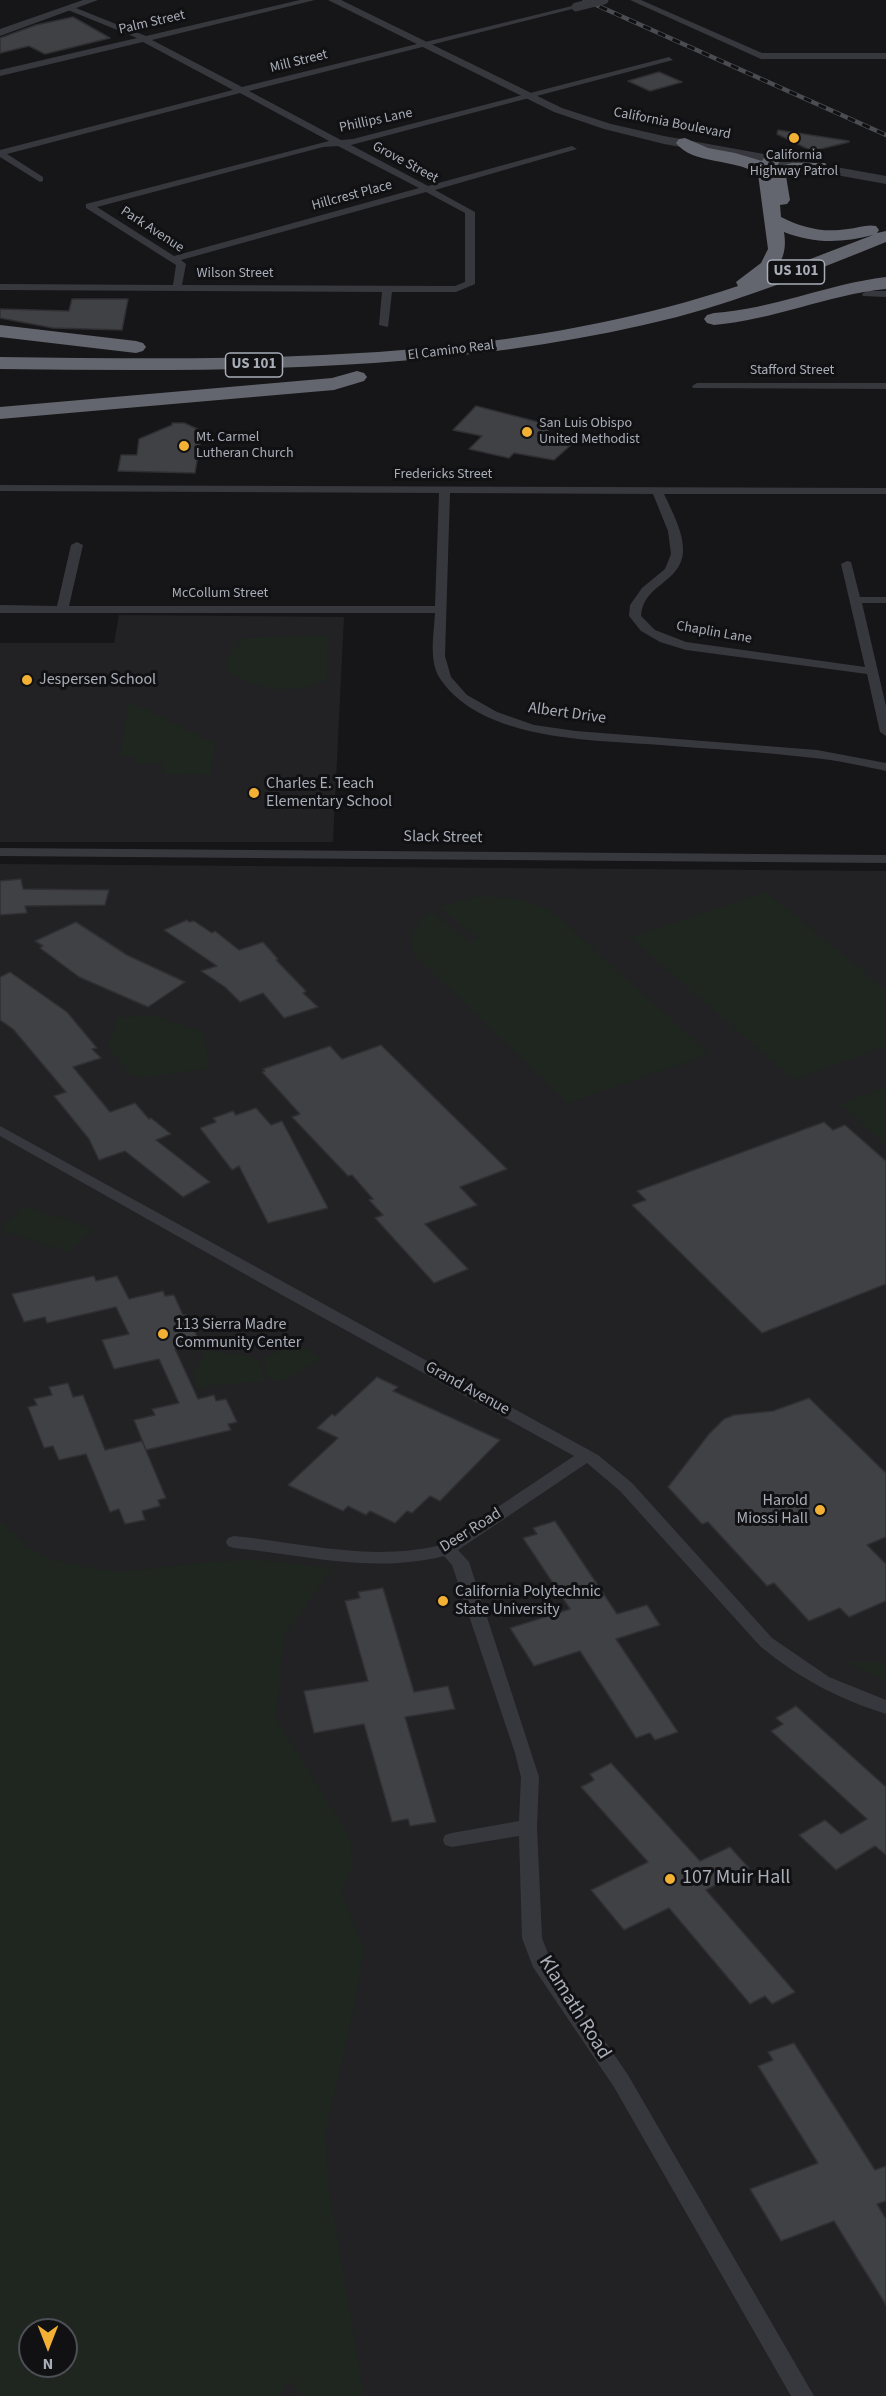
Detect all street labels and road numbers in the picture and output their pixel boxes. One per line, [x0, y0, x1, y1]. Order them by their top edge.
street label: Palm Street [117, 7, 187, 39]
street label: Mill Street [269, 47, 329, 77]
street label: California Boulevard [612, 104, 732, 144]
street label: Phillips Lane [338, 105, 414, 137]
street label: Grove Street [369, 139, 441, 187]
street label: Hillcrest Place [310, 177, 394, 215]
street label: Park Avenue [117, 203, 187, 257]
road number: US 101 [768, 260, 824, 284]
street label: Wilson Street [196, 266, 274, 282]
street label: El Camino Real [407, 337, 495, 365]
road number: US 101 [226, 353, 282, 377]
street label: Stafford Street [750, 363, 834, 379]
street label: Fredericks Street [394, 467, 492, 483]
street label: McCollum Street [172, 586, 268, 602]
street label: Chaplin Lane [675, 618, 753, 648]
street label: Albert Drive [527, 699, 607, 729]
street label: Slack Street [403, 828, 483, 848]
street label: Grand Avenue [422, 1358, 512, 1420]
street label: Deer Road [437, 1505, 505, 1557]
street label: Klamath Road [533, 1952, 615, 2064]

